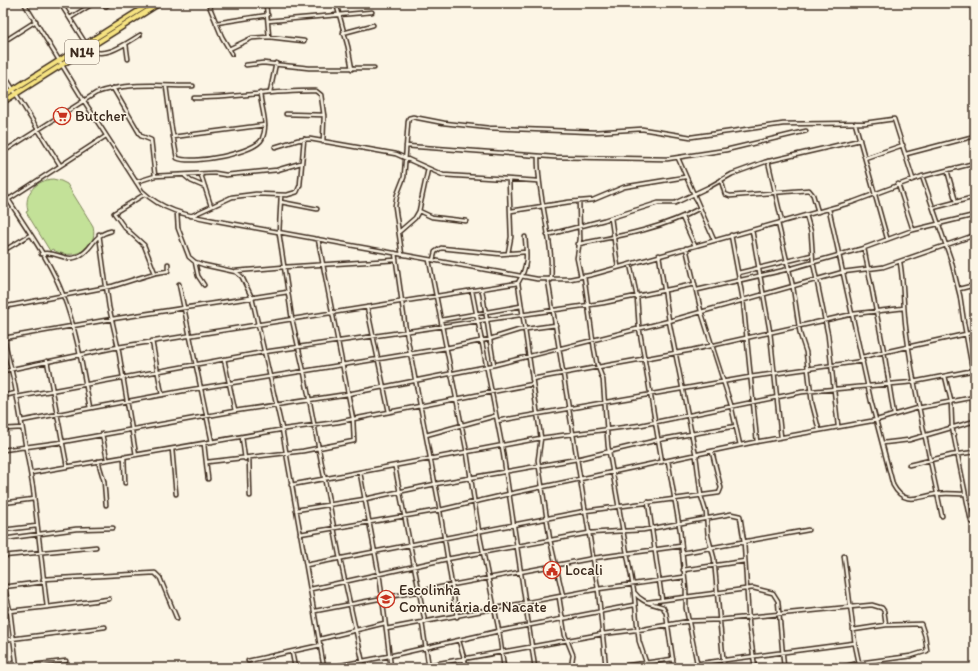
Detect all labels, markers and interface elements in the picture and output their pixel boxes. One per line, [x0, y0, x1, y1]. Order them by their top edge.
road number: N14 [65, 40, 99, 64]
supermarket icon: Butcher [52, 106, 72, 126]
place label: Butcher [75, 107, 127, 125]
public building icon: Locali [542, 560, 562, 580]
place label: Locali [565, 561, 603, 579]
place label: Escolinha Comunitária de Nacate [399, 581, 547, 616]
school or university icon: Escolinha Comunitária de Nacate [376, 589, 396, 609]

